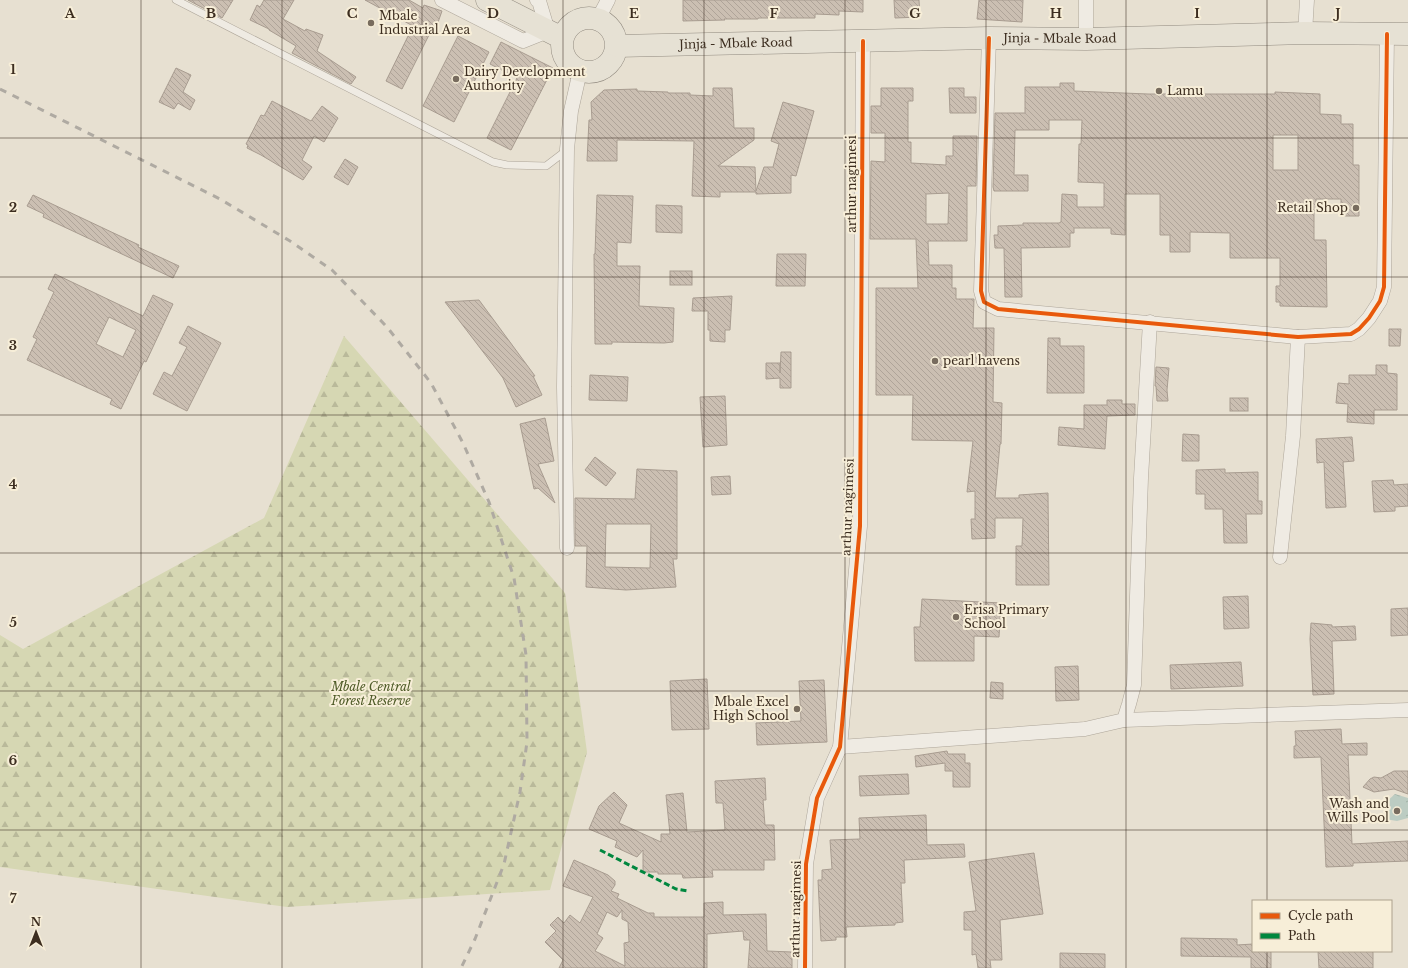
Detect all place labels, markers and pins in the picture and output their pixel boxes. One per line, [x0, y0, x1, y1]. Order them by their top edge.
place label: Mbale Industrial Area [379, 8, 470, 37]
marker: Mbale Industrial Area [366, 18, 376, 28]
place label: Dairy Development Authority [463, 64, 586, 93]
marker: Dairy Development Authority [451, 74, 461, 84]
place label: Lamu [1167, 83, 1203, 98]
marker: Lamu [1154, 86, 1164, 96]
place label: Retail Shop [1277, 200, 1348, 215]
marker: Retail Shop [1351, 203, 1361, 213]
place label: pearl havens [943, 353, 1020, 368]
marker: pearl havens [930, 356, 940, 366]
place label: Erisa Primary School [964, 602, 1049, 631]
marker: Erisa Primary School [951, 612, 961, 622]
place label: Mbale Excel High School [713, 694, 789, 723]
marker: Mbale Excel High School [792, 704, 802, 714]
place label: Wash and Wills Pool [1326, 796, 1389, 825]
marker: Wash and Wills Pool [1392, 806, 1402, 816]

